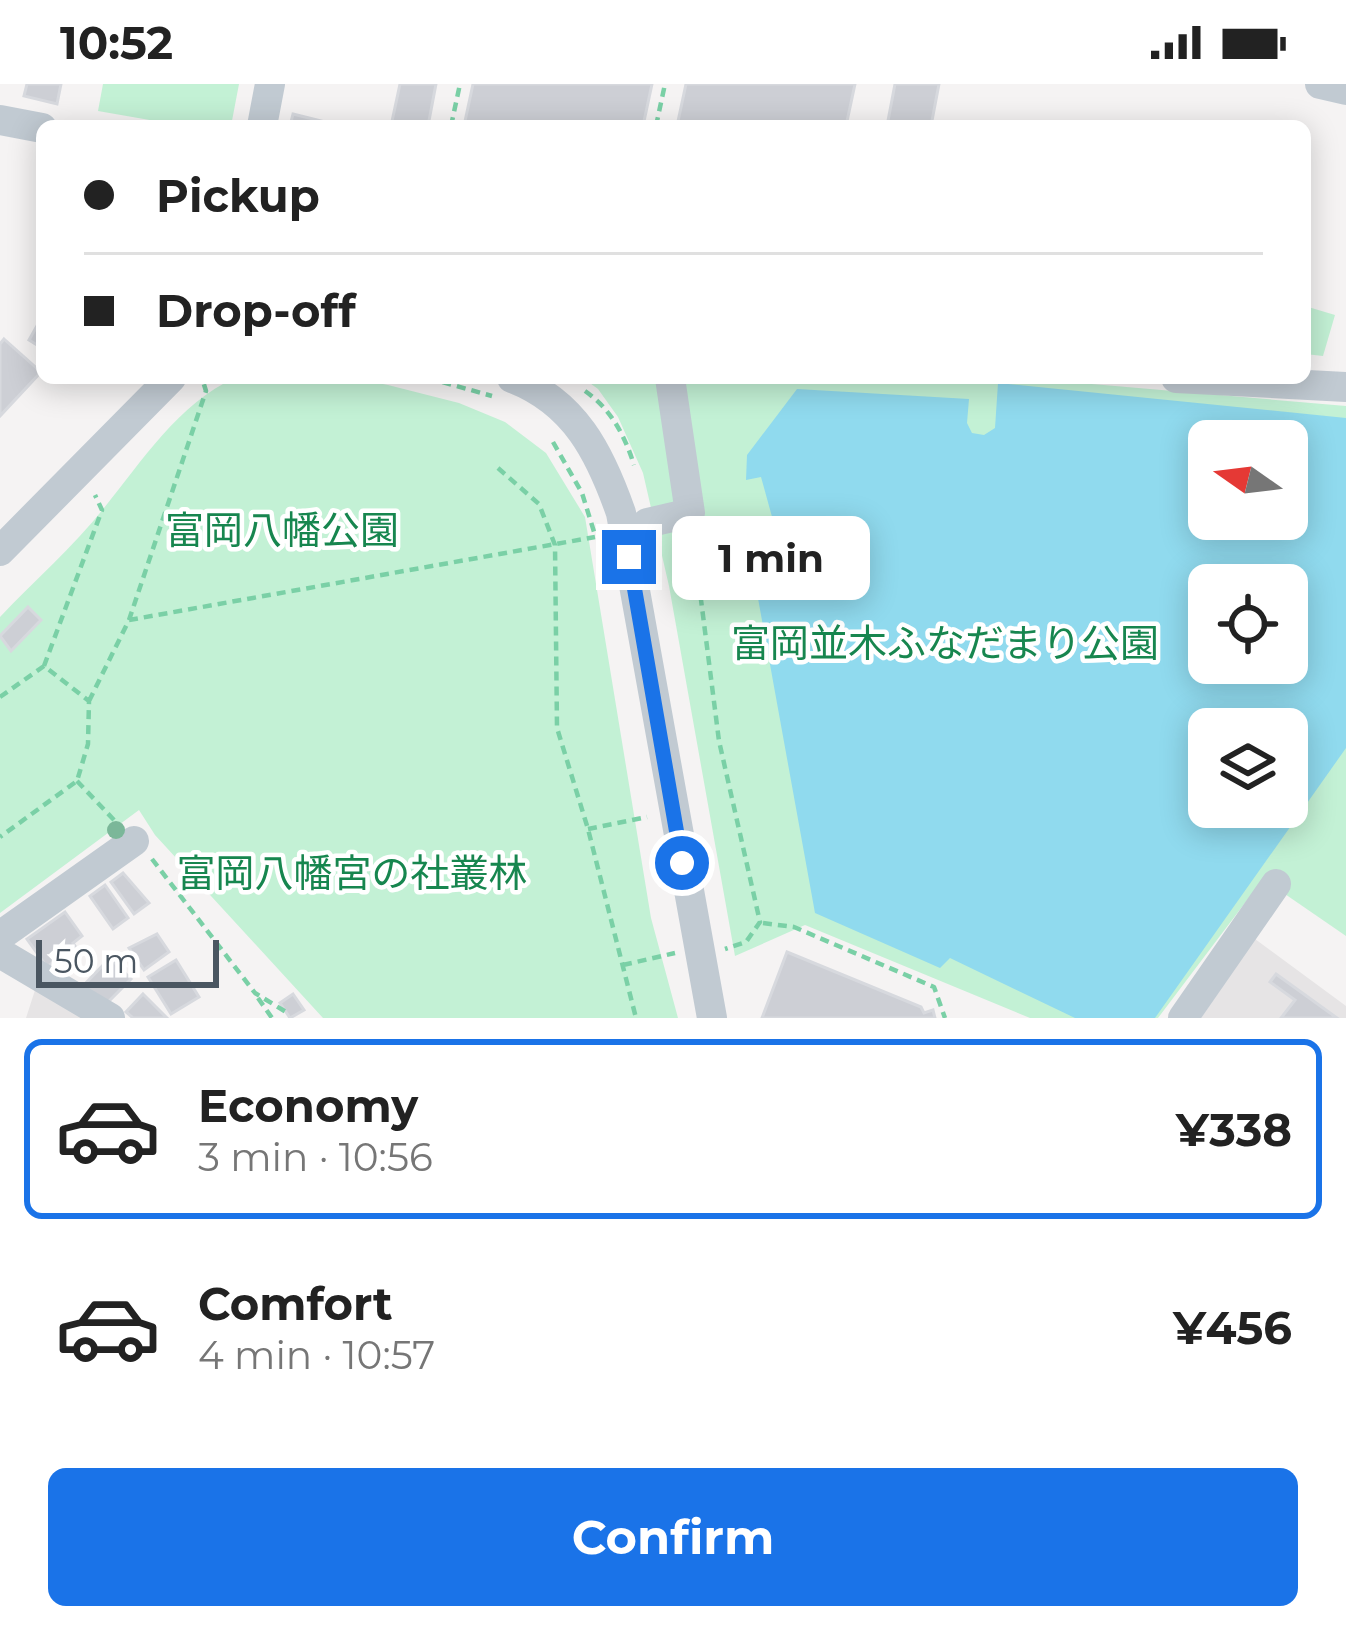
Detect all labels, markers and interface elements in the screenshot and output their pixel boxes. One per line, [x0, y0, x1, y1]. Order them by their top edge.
text: 10:52 [60, 15, 173, 70]
text: Pickup [156, 168, 320, 223]
text: Drop-off [156, 283, 356, 338]
north arrow [1188, 420, 1308, 540]
map controls [1188, 420, 1308, 828]
park label: 富岡八幡公園 [165, 506, 399, 554]
callout: 1 min [671, 515, 869, 599]
route end [602, 530, 656, 584]
text: 1 min [718, 534, 824, 582]
button: locate [1188, 564, 1308, 684]
park label: 富岡並木ふなだまり公園 [731, 619, 1159, 667]
button: layers [1188, 708, 1308, 828]
route start [655, 836, 709, 890]
park label: 富岡八幡宮の社叢林 [176, 849, 528, 897]
scale bar [36, 934, 219, 987]
text: 50 m [54, 941, 138, 981]
icon: car [54, 1075, 162, 1183]
text: Economy [198, 1078, 418, 1133]
text: ¥338 [1176, 1102, 1292, 1157]
text: 3 min · 10:56 [198, 1133, 433, 1181]
icon: car [54, 1273, 162, 1381]
text: Comfort [198, 1276, 393, 1331]
text: ¥456 [1173, 1300, 1292, 1355]
text: 4 min · 10:57 [198, 1331, 435, 1379]
button: Confirm [48, 1468, 1298, 1606]

